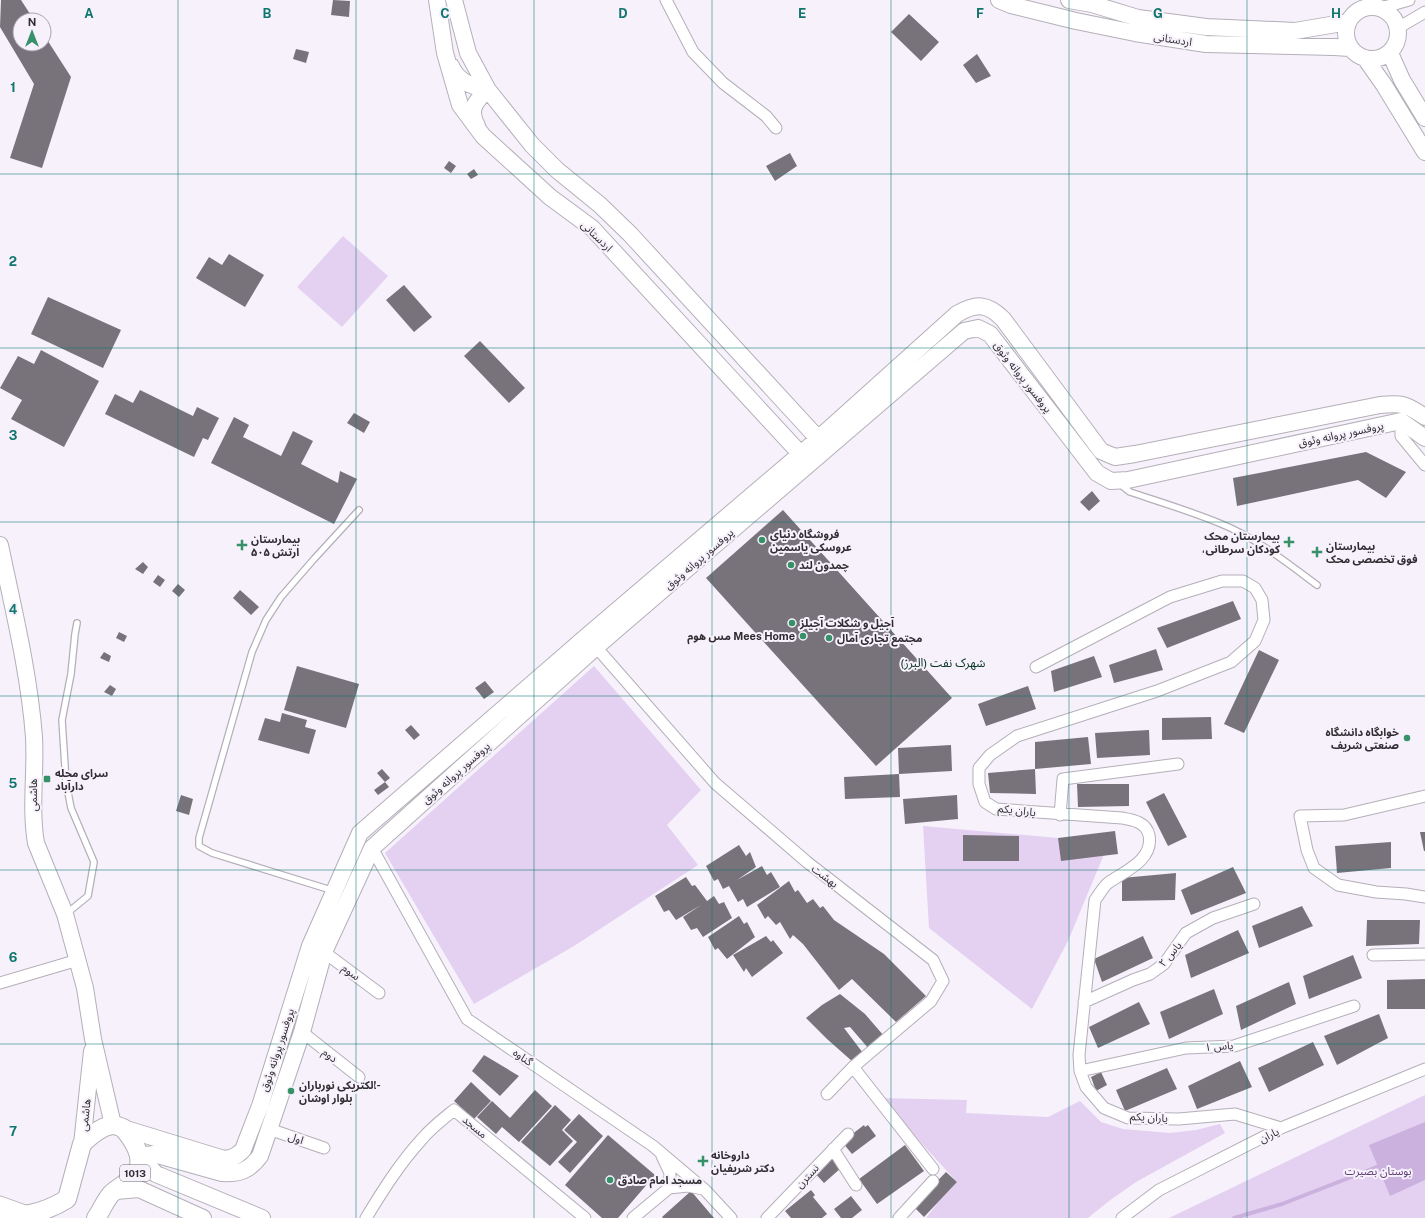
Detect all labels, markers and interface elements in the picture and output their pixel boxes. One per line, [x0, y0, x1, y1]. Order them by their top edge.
text: A [84, 6, 94, 21]
text: B [263, 6, 272, 21]
text: C [440, 6, 450, 21]
text: D [618, 6, 628, 21]
text: E [798, 6, 806, 21]
text: F [976, 6, 984, 21]
text: G [1153, 6, 1163, 21]
text: H [1331, 6, 1341, 21]
north arrow [12, 12, 52, 52]
text: N [28, 16, 36, 28]
street label: اردستانی [1153, 30, 1193, 49]
text: 1 [10, 80, 16, 95]
street label: اردستانی [578, 218, 615, 254]
text: 2 [9, 254, 17, 269]
street label: پروفسور پروانه وثوق [990, 339, 1054, 416]
street label: پروفسور پروانه وثوق [1297, 419, 1385, 451]
text: 3 [9, 428, 18, 443]
street label: پروفسور پروانه وثوق [662, 526, 737, 594]
place label: فروشگاه دنیای عروسکی یاسمین [770, 528, 852, 554]
place label: بیمارستان محک ،کودکان سرطانی [1202, 530, 1281, 556]
place label: بیمارستان ۵۰۵ ارتش [251, 533, 300, 559]
marker: فروشگاه دنیای عروسکی یاسمین [757, 535, 767, 545]
marker: بیمارستان محک ،کودکان سرطانی [1283, 536, 1295, 548]
marker: بیمارستان ۵۰۵ ارتش [236, 539, 248, 551]
place label: بیمارستان فوق تخصصی محک [1326, 540, 1418, 566]
marker: بیمارستان فوق تخصصی محک [1311, 546, 1323, 558]
place label: چمدون لند [799, 559, 849, 573]
marker: چمدون لند [786, 560, 796, 570]
text: 4 [9, 602, 18, 617]
place label: آجیل و شکلات آجیلز [799, 617, 894, 630]
marker: آجیل و شکلات آجیلز [787, 618, 797, 628]
place label: مس هوم Mees Home [687, 630, 795, 645]
marker: مس هوم Mees Home [798, 631, 808, 641]
place label: مجتمع تجاری آمال [837, 632, 922, 647]
marker: مجتمع تجاری آمال [824, 633, 834, 643]
district label: شهرک نفت (البرز) [901, 656, 986, 670]
place label: خوابگاه دانشگاه صنعتی شریف [1325, 726, 1399, 752]
marker: خوابگاه دانشگاه صنعتی شریف [1402, 733, 1412, 743]
street label: پروفسور پروانه وثوق [420, 739, 494, 808]
place label: سرای محله دارآباد [55, 767, 108, 793]
marker: سرای محله دارآباد [42, 774, 52, 784]
text: 5 [9, 776, 18, 791]
street label: هاشمی [27, 779, 40, 811]
street label: یاران یکم [997, 802, 1037, 821]
street label: بهشت [809, 862, 841, 891]
street label: یاس ۲ [1156, 939, 1185, 970]
text: 6 [9, 950, 18, 965]
street label: سوم [339, 962, 363, 984]
street label: پروفسور پروانه وثوق [258, 1007, 298, 1094]
street label: یاس ۱ [1204, 1039, 1234, 1054]
street label: دوم [319, 1046, 340, 1066]
street label: گناوه [510, 1046, 535, 1069]
place label: الکتریکی نورباران- بلوار اوشان [299, 1079, 381, 1105]
marker: الکتریکی نورباران- بلوار اوشان [286, 1086, 296, 1096]
street label: هاشمی [77, 1098, 94, 1132]
street label: یاران یکم [1129, 1110, 1168, 1127]
street label: مسجد [460, 1113, 490, 1141]
text: 7 [9, 1124, 17, 1139]
street label: یاران [1257, 1125, 1281, 1146]
street label: اول [287, 1130, 305, 1147]
place label: داروخانه دکتر شریفیان [711, 1149, 775, 1175]
marker: داروخانه دکتر شریفیان [698, 1156, 708, 1166]
street label: نسترن [793, 1162, 822, 1191]
road number: 1013 [120, 1165, 150, 1181]
park label: بوستان بصیرت [1344, 1165, 1412, 1178]
place label: مسجد امام صادق [618, 1174, 702, 1189]
marker: مسجد امام صادق [605, 1175, 615, 1185]

